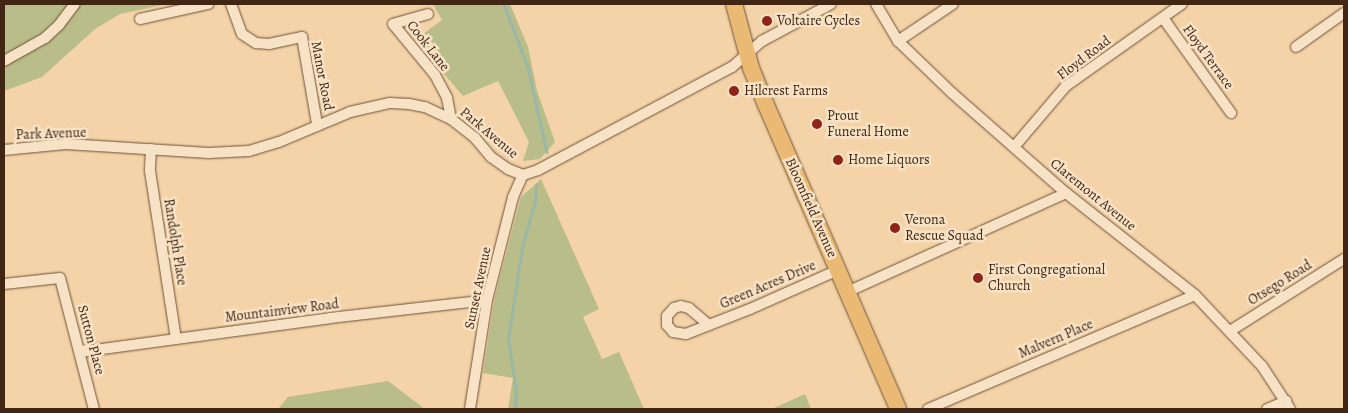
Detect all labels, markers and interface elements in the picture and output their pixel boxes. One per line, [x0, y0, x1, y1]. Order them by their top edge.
place label: Voltaire Cycles [777, 13, 860, 29]
marker: Voltaire Cycles [761, 15, 773, 27]
street label: Cook Lane [403, 17, 453, 75]
street label: Floyd Terrace [1179, 21, 1237, 93]
street label: Floyd Road [1054, 32, 1114, 84]
street label: Manor Road [307, 40, 337, 112]
place label: Hilcrest Farms [744, 83, 828, 99]
marker: Hilcrest Farms [728, 85, 740, 97]
street label: Park Avenue [457, 104, 521, 162]
place label: Prout Funeral Home [827, 108, 909, 140]
marker: Prout Funeral Home [811, 118, 823, 130]
street label: Park Avenue [15, 124, 87, 144]
place label: Home Liquors [848, 152, 930, 168]
marker: Home Liquors [832, 154, 844, 166]
street label: Claremont Avenue [1047, 155, 1139, 235]
street label: Bloomfield Avenue [782, 156, 840, 260]
street label: Randolph Place [160, 197, 190, 287]
place label: Verona Rescue Squad [905, 212, 984, 244]
marker: Verona Rescue Squad [889, 222, 901, 234]
street label: Sunset Avenue [461, 245, 495, 331]
street label: Green Acres Drive [718, 257, 818, 313]
street label: Otsego Road [1245, 257, 1315, 309]
place label: First Congregational Church [988, 262, 1105, 294]
marker: First Congregational Church [972, 272, 984, 284]
street label: Mountainview Road [224, 296, 340, 326]
street label: Sutton Place [74, 303, 108, 377]
street label: Malvern Place [1016, 316, 1096, 362]

